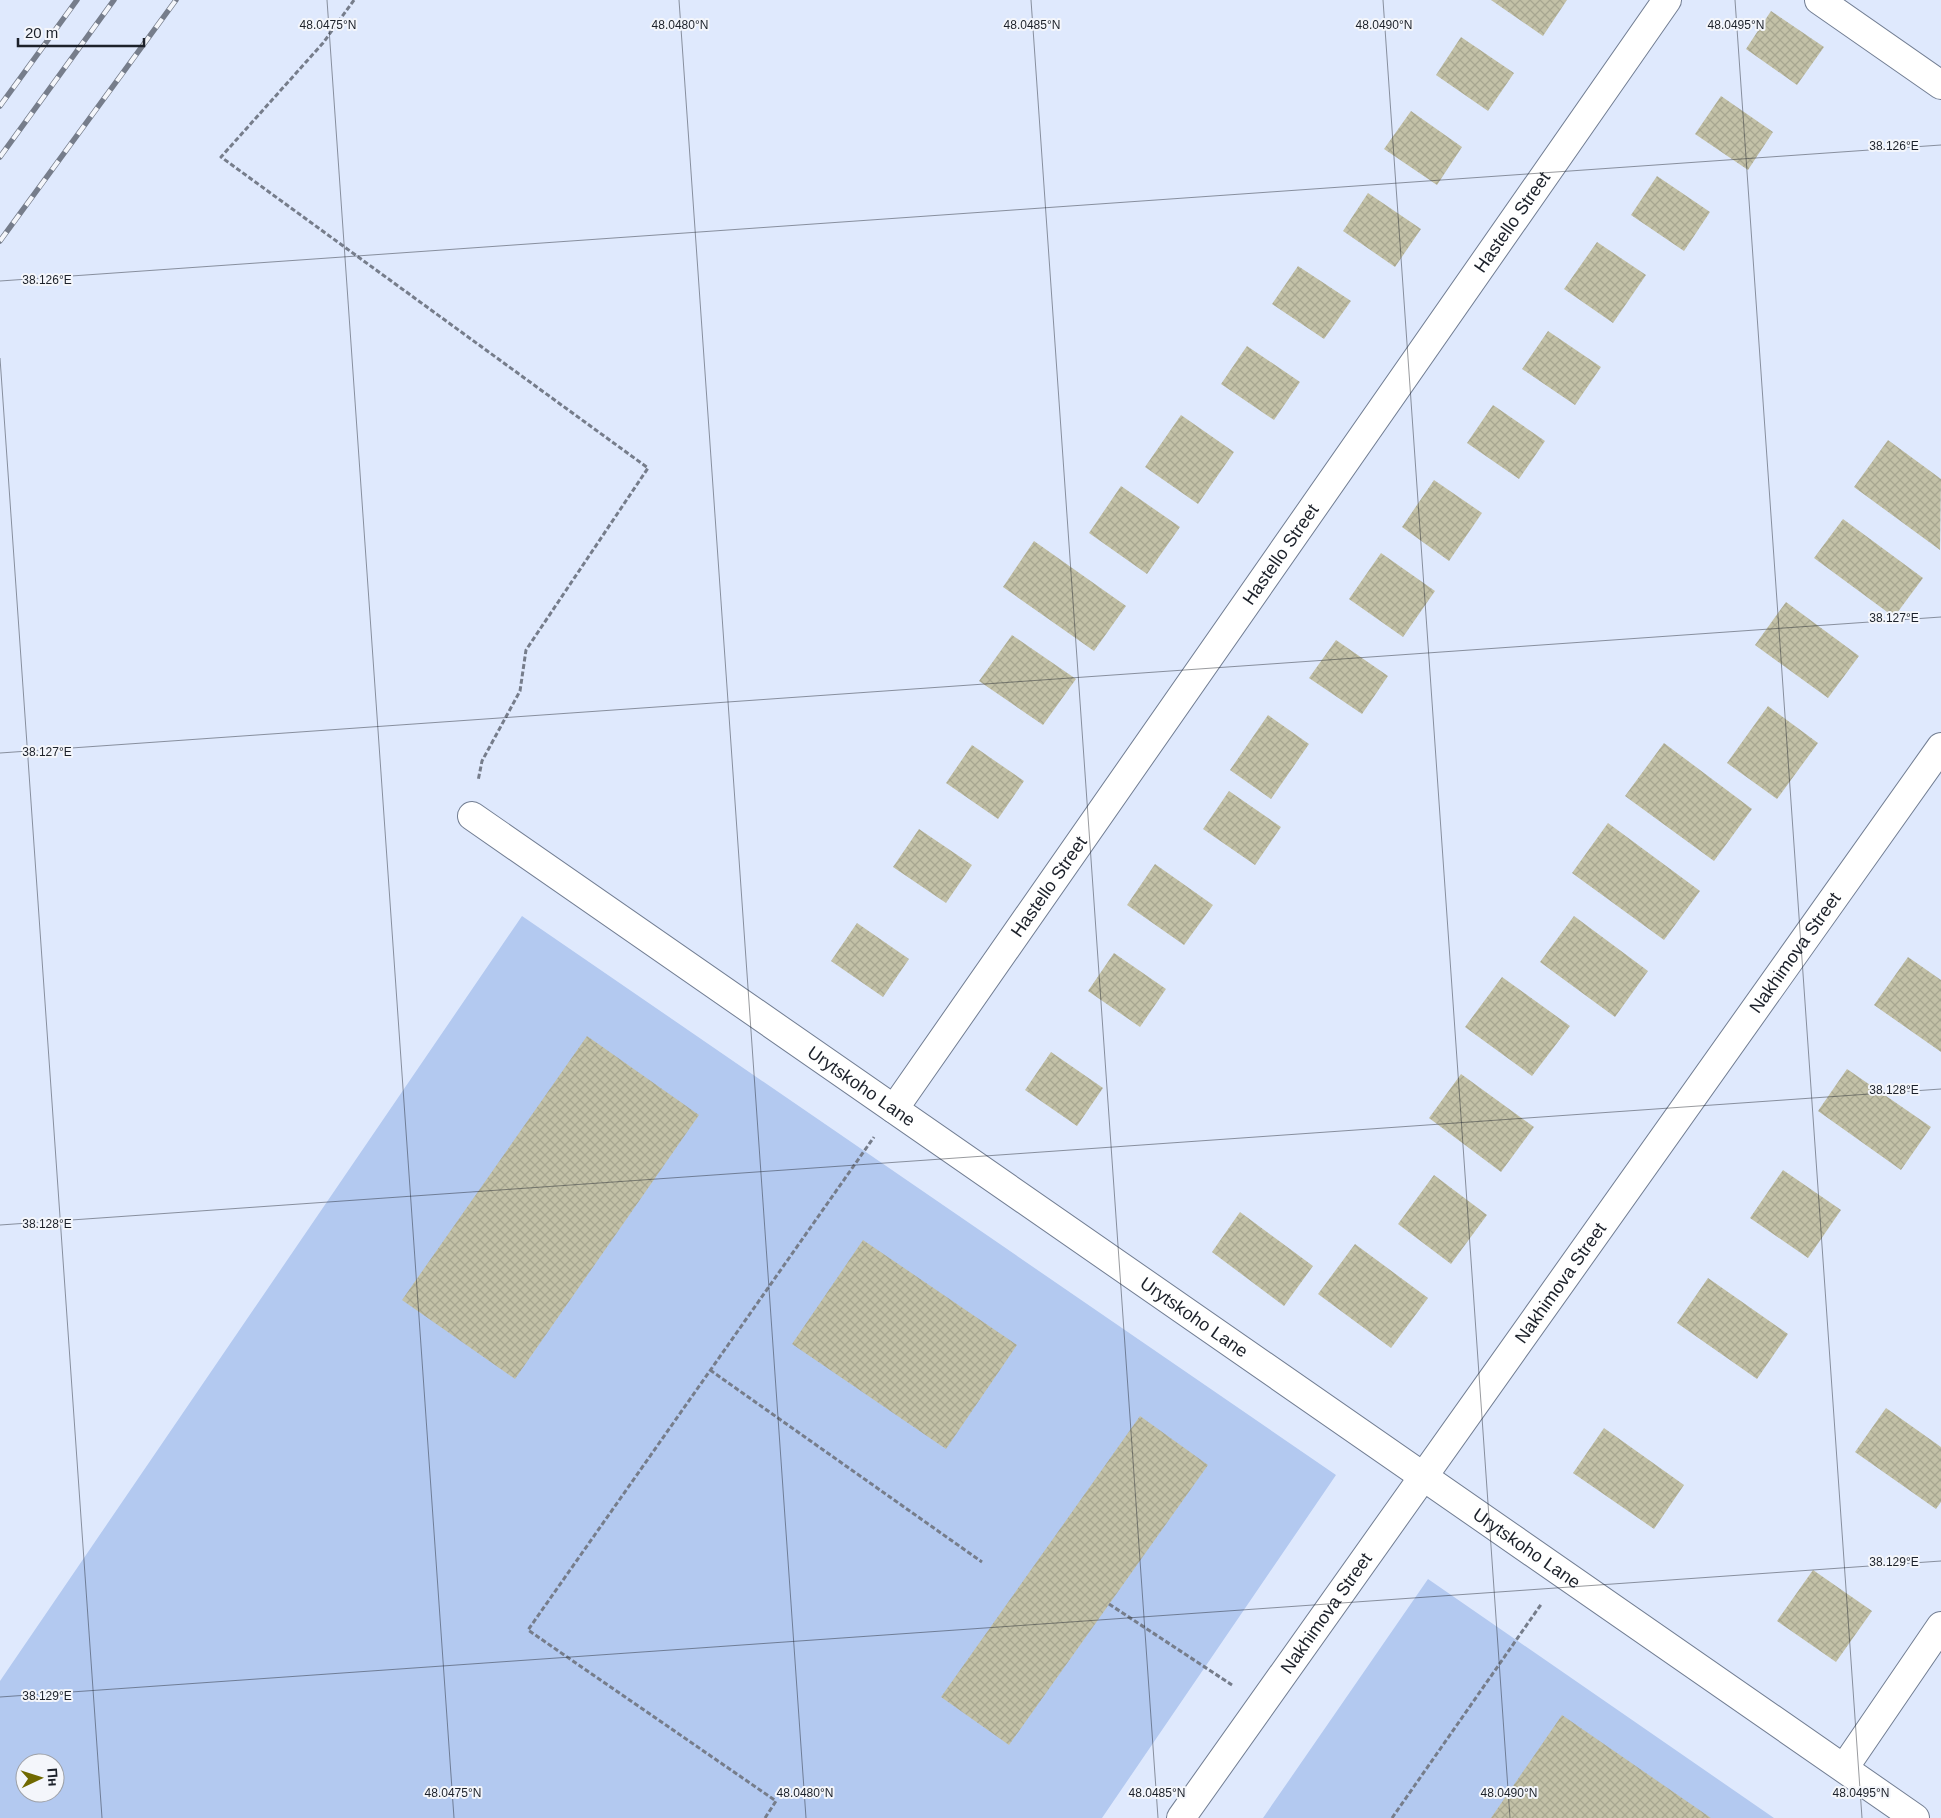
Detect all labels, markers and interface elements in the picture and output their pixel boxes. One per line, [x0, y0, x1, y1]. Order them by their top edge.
scale bar [18, 15, 144, 47]
text: 48.0475°N [300, 18, 356, 32]
text: 48.0480°N [652, 18, 708, 32]
text: 48.0485°N [1004, 18, 1060, 32]
text: 48.0490°N [1356, 18, 1412, 32]
text: 48.0495°N [1708, 18, 1764, 32]
text: 20 m [25, 24, 58, 41]
text: 38.126°E [1869, 139, 1919, 153]
street label: Hastello Street [1470, 168, 1554, 276]
text: 38.126°E [22, 273, 72, 287]
street label: Hastello Street [1239, 500, 1323, 609]
text: 38.127°E [1869, 611, 1919, 625]
text: 38.127°E [22, 745, 72, 759]
street label: Hastello Street [1007, 832, 1091, 941]
street label: Nakhimova Street [1745, 889, 1845, 1017]
street label: Urytskoho Lane [804, 1042, 919, 1131]
text: 38.128°E [1869, 1083, 1919, 1097]
text: 38.128°E [22, 1217, 72, 1231]
street label: Nakhimova Street [1511, 1219, 1610, 1347]
street label: Urytskoho Lane [1136, 1273, 1252, 1362]
street label: Urytskoho Lane [1469, 1504, 1584, 1593]
street label: Nakhimova Street [1277, 1549, 1376, 1677]
text: 38.129°E [1869, 1555, 1919, 1569]
text: 38.129°E [22, 1689, 72, 1703]
north arrow [15, 1753, 65, 1803]
text: Пн [44, 1767, 62, 1787]
text: 48.0475°N [425, 1786, 481, 1800]
text: 48.0480°N [777, 1786, 833, 1800]
text: 48.0485°N [1129, 1786, 1185, 1800]
text: 48.0490°N [1481, 1786, 1537, 1800]
text: 48.0495°N [1833, 1786, 1889, 1800]

